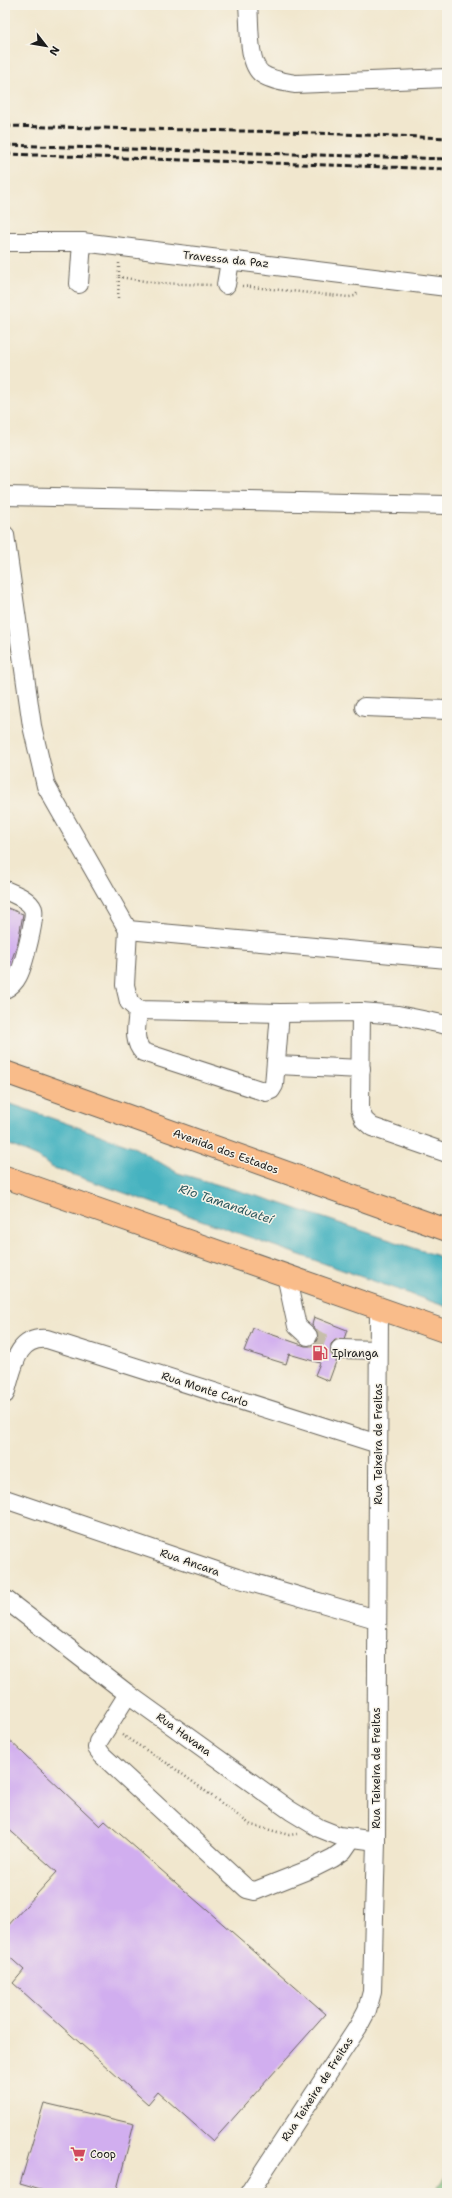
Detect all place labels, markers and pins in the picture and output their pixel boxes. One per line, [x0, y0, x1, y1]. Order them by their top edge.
fuel station icon: Ipiranga [311, 1344, 329, 1362]
place label: Ipiranga [332, 1346, 378, 1361]
supermarket icon: Coop [69, 2145, 87, 2163]
place label: Coop [90, 2147, 116, 2162]

